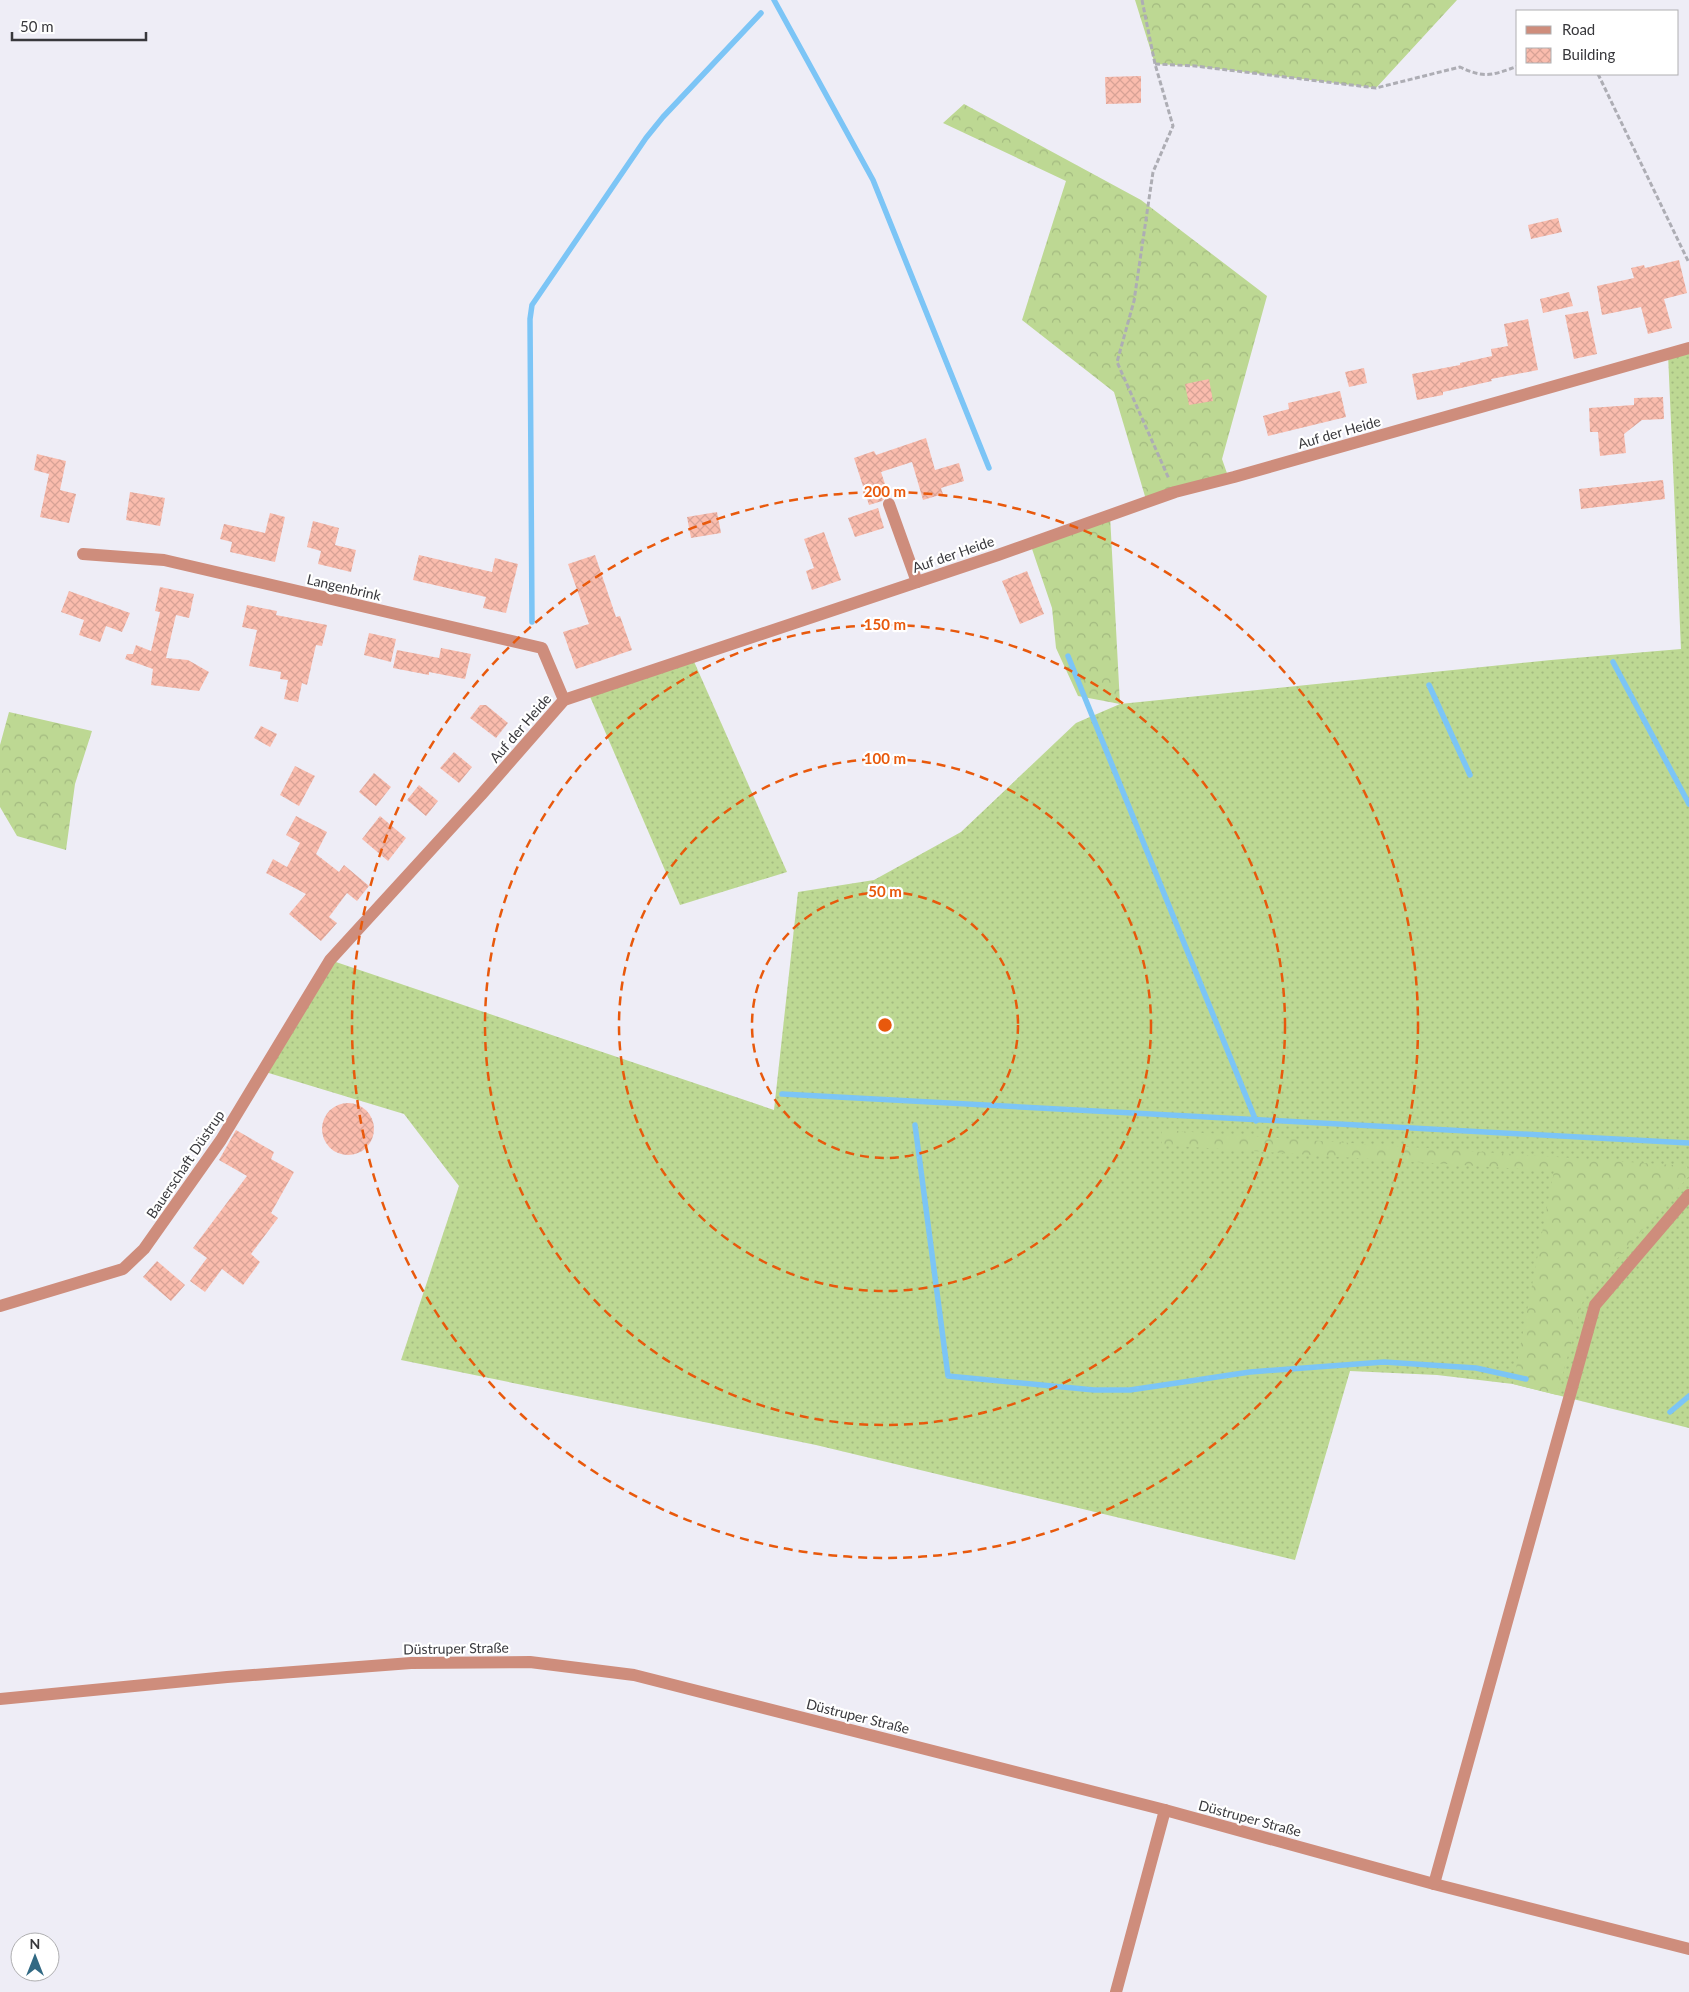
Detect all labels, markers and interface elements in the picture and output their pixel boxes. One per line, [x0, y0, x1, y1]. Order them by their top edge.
scale bar [12, 10, 146, 42]
legend [1516, 10, 1679, 75]
text: 50 m [20, 17, 54, 35]
text: Road [1562, 20, 1595, 38]
text: Building [1562, 45, 1615, 63]
street label: Auf der Heide [1296, 412, 1382, 452]
text: 200 m [864, 482, 906, 500]
street label: Auf der Heide [910, 532, 996, 576]
street label: Langenbrink [305, 570, 384, 604]
text: 150 m [864, 615, 906, 633]
street label: Auf der Heide [486, 690, 554, 766]
text: 100 m [864, 749, 906, 767]
text: 50 m [868, 882, 902, 900]
centre of rings [876, 1016, 894, 1034]
street label: Bauerschaft Düstrup [142, 1107, 228, 1221]
street label: Düstruper Straße [403, 1639, 509, 1657]
street label: Düstruper Straße [805, 1695, 911, 1737]
street label: Düstruper Straße [1197, 1796, 1303, 1840]
north arrow [10, 1932, 60, 1982]
text: N [30, 1935, 40, 1952]

